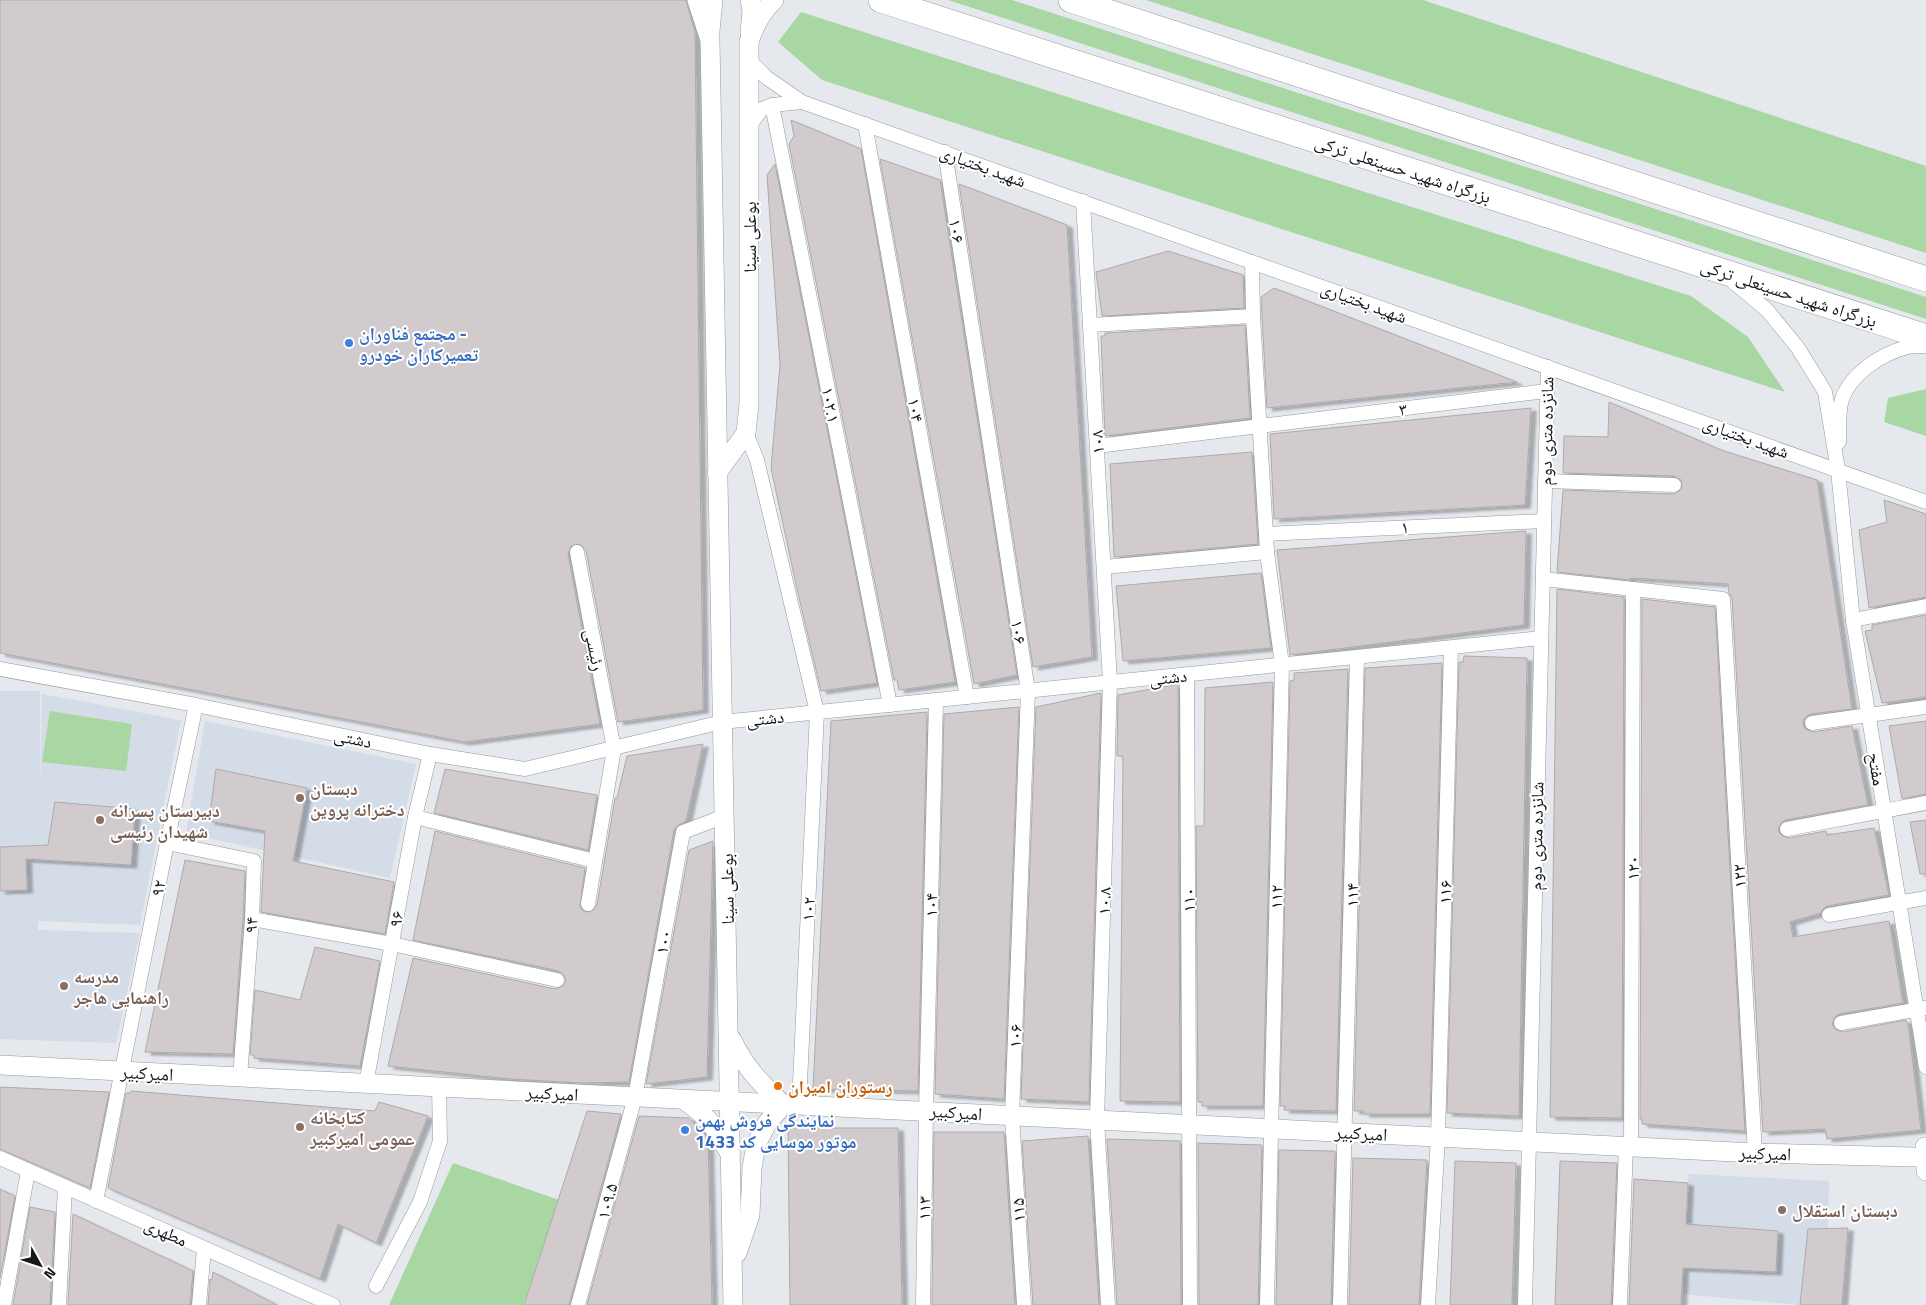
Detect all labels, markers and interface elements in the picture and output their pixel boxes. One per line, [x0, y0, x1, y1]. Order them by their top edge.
street label: بزرگراه شهید حسینعلی ترکی [1311, 128, 1495, 210]
street label: شهید بختیاری [936, 138, 1030, 194]
street label: بوعلی سینا [736, 201, 763, 273]
street label: ۱۰۶ [942, 217, 972, 245]
street label: بزرگراه شهید حسینعلی ترکی [1697, 252, 1881, 334]
street label: شهید بختیاری [1317, 274, 1411, 330]
place label: مجتمع فناوران - تعمیرکاران خودرو [359, 320, 478, 368]
marker: مجتمع فناوران - تعمیرکاران خودرو [343, 337, 355, 349]
street label: شانزده متری دوم [1532, 376, 1560, 486]
street label: ۱۰۲.۱ [814, 385, 848, 425]
street label: ۳ [1397, 395, 1409, 423]
street label: ۱۰۴ [901, 396, 931, 424]
street label: شهید بختیاری [1699, 409, 1793, 465]
street label: ۱۰۸ [1083, 429, 1111, 455]
street label: ۱ [1400, 513, 1410, 541]
street label: ۱۰۶ [1004, 618, 1034, 646]
street label: رئیسی [578, 626, 612, 674]
street label: دشتی [1148, 662, 1188, 692]
street label: دشتی [745, 703, 785, 733]
street label: دشتی [332, 721, 374, 755]
street label: مفتح [1861, 750, 1893, 788]
place label: دبستان دخترانه پروین [310, 775, 405, 823]
street label: شانزده متری دوم [1522, 781, 1550, 891]
marker: دبستان دخترانه پروین [294, 792, 306, 804]
place label: دبیرستان پسرانه شهیدان رئیسی [110, 797, 220, 845]
marker: دبیرستان پسرانه شهیدان رئیسی [94, 814, 106, 826]
street label: بوعلی سینا [713, 853, 741, 925]
street label: ۱۲۰ [1619, 856, 1646, 880]
street label: ۱۲۲ [1725, 863, 1753, 889]
street label: ۹۲ [143, 877, 173, 899]
street label: ۱۱۶ [1431, 879, 1459, 905]
street label: ۱۱۴ [1338, 883, 1366, 907]
street label: ۱۱۲ [1262, 885, 1290, 909]
street label: ۱۰.۸ [1090, 886, 1118, 916]
street label: ۱۱۰ [1175, 888, 1202, 912]
street label: ۱۰۴ [917, 893, 945, 917]
street label: ۱۰۲ [794, 896, 822, 922]
street label: ۹۶ [381, 909, 411, 929]
street label: ۹۴ [237, 916, 265, 934]
street label: ۱۰۰ [648, 928, 678, 956]
place label: مدرسه راهنمایی هاجر [73, 963, 169, 1011]
marker: مدرسه راهنمایی هاجر [58, 980, 70, 992]
street label: ۱۰۶ [1001, 1023, 1029, 1049]
street label: امیرکبیر [119, 1058, 174, 1088]
place label: رستوران امیران [788, 1073, 893, 1100]
street label: امیرکبیر [524, 1078, 579, 1108]
marker: رستوران امیران [772, 1080, 784, 1092]
street label: امیرکبیر [928, 1097, 983, 1127]
place label: کتابخانه عمومی امیرکبیر [309, 1104, 414, 1152]
place label: نمایندگی فروش بهمن موتور موسایی کد 1433 [695, 1107, 857, 1155]
street label: امیرکبیر [1333, 1118, 1388, 1148]
marker: کتابخانه عمومی امیرکبیر [294, 1121, 306, 1133]
marker: نمایندگی فروش بهمن موتور موسایی کد 1433 [679, 1124, 691, 1136]
street label: امیرکبیر [1737, 1139, 1792, 1167]
street label: ۱۰۹.۵ [589, 1180, 625, 1222]
street label: ۱۱۳ [910, 1196, 938, 1220]
street label: ۱۱۵ [1004, 1197, 1032, 1223]
place label: دبستان استقلال [1792, 1197, 1898, 1224]
marker: دبستان استقلال [1776, 1204, 1788, 1216]
street label: مطهری [140, 1211, 192, 1253]
north arrow [15, 1240, 65, 1290]
text: N [39, 1263, 62, 1284]

